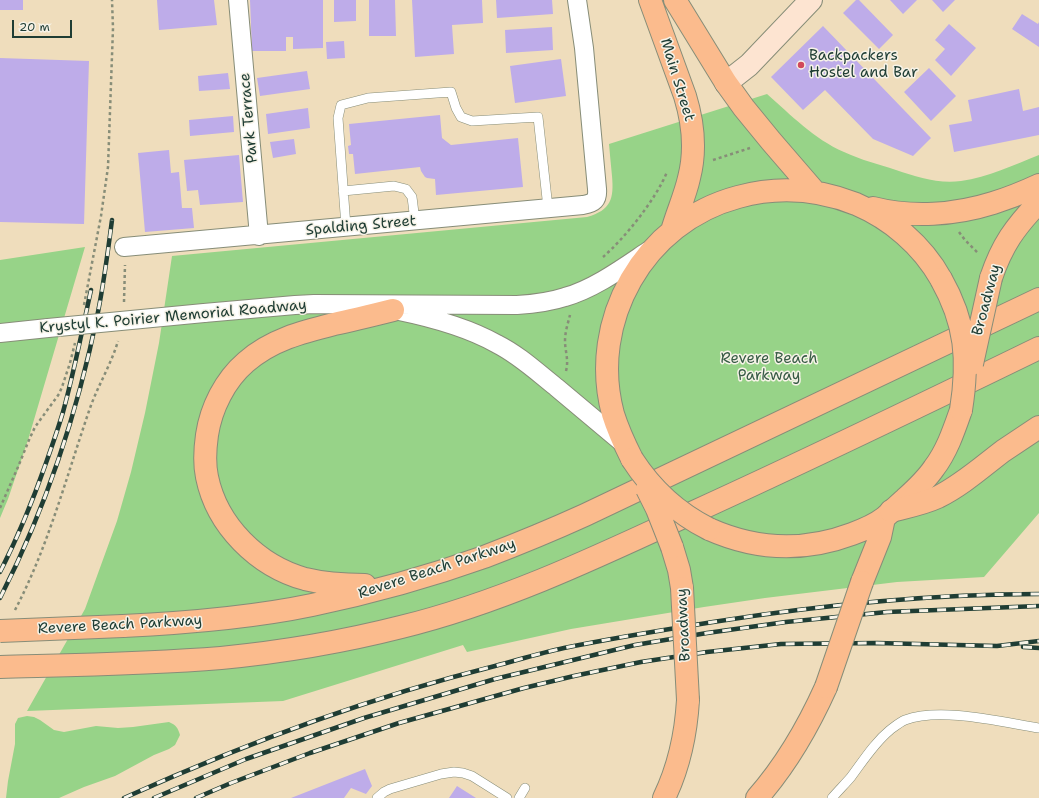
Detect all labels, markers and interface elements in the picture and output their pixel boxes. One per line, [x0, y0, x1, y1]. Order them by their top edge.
scale bar [14, 12, 74, 38]
text: 20 m [19, 19, 50, 35]
street label: Main Street [656, 36, 698, 124]
place label: Backpackers Hostel and Bar [809, 47, 918, 82]
marker: Backpackers Hostel and Bar [796, 60, 806, 70]
street label: Park Terrace [236, 72, 262, 164]
street label: Spalding Street [305, 212, 417, 240]
street label: Broadway [969, 262, 1005, 338]
street label: Krystyl K. Poirier Memorial Roadway [39, 296, 307, 338]
park label: Revere Beach Parkway [720, 350, 818, 385]
street label: Revere Beach Parkway [356, 535, 518, 603]
street label: Broadway [673, 588, 695, 662]
street label: Revere Beach Parkway [37, 612, 203, 638]

